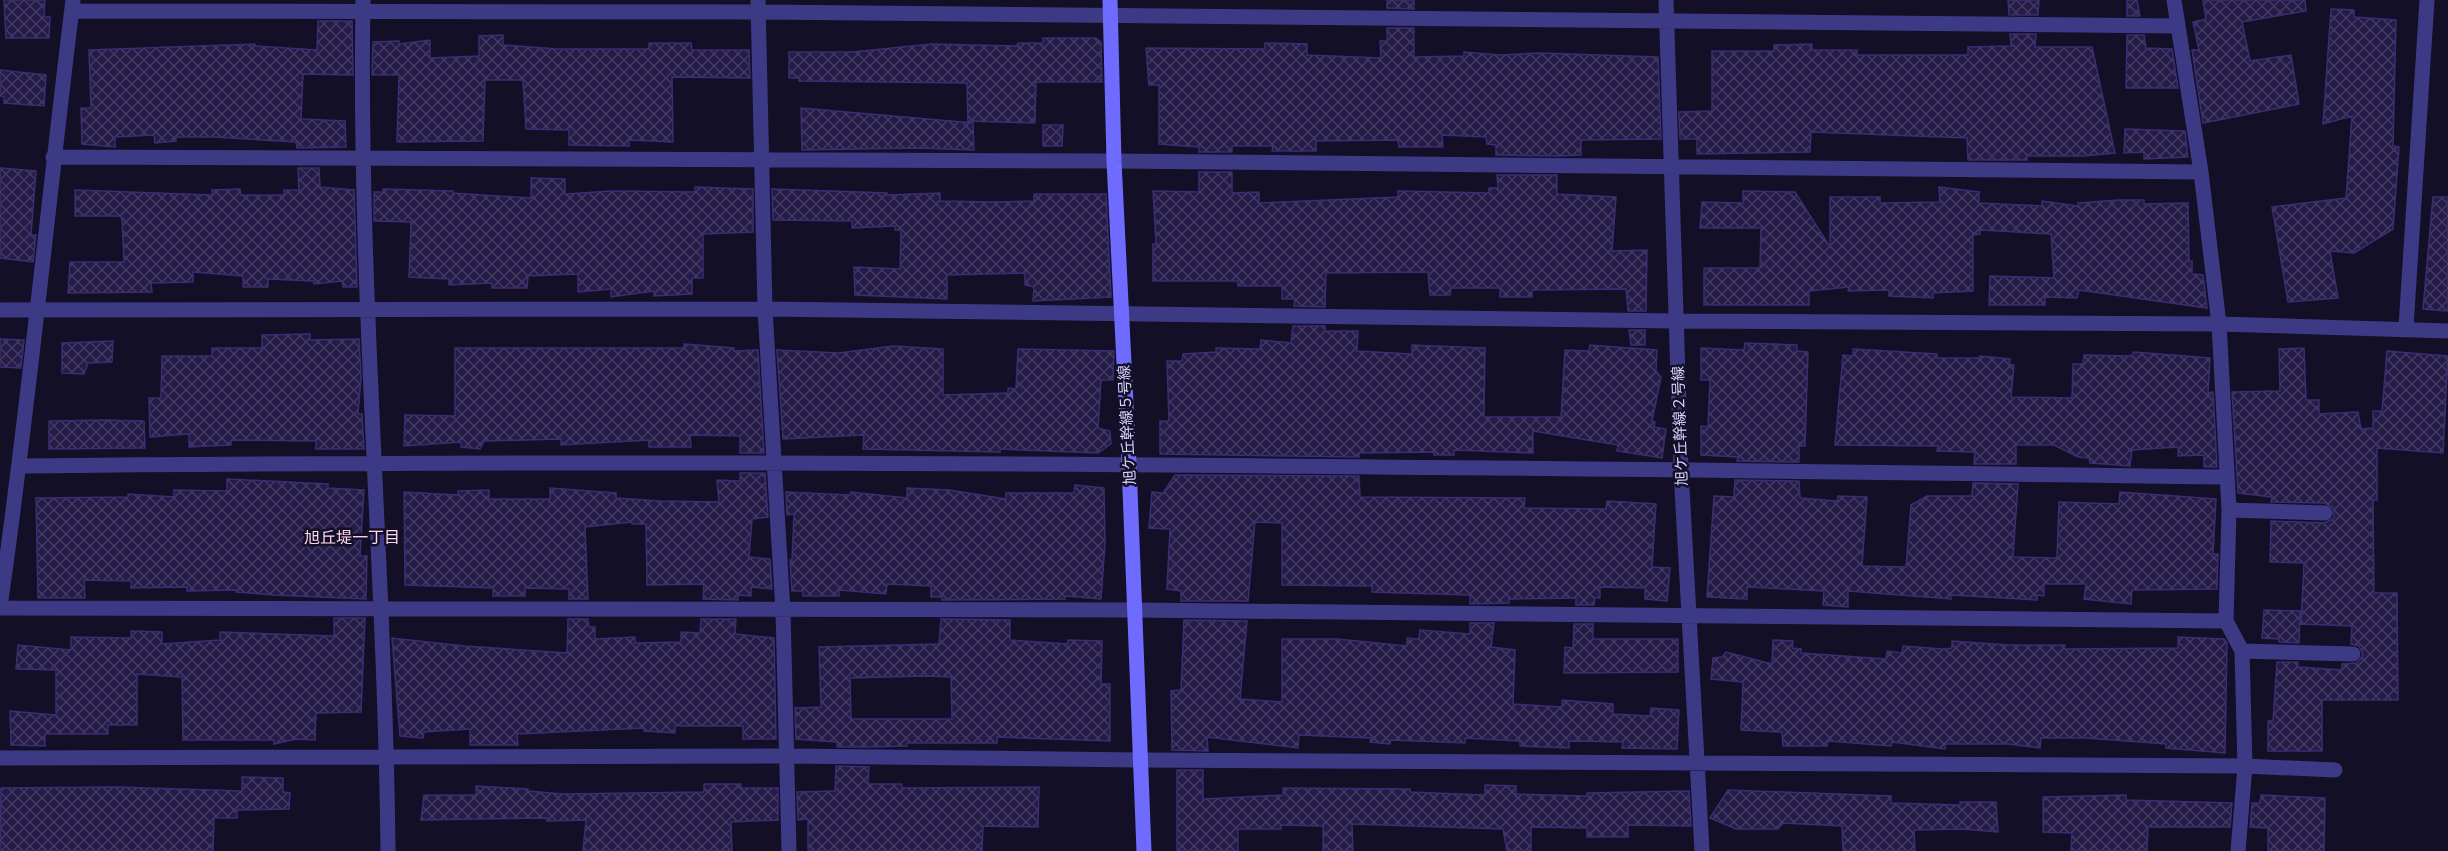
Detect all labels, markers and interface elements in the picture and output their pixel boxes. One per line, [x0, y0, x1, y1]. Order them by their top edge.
street label: 旭ケ丘幹線５号線 [1114, 365, 1138, 485]
street label: 旭ケ丘幹線２号線 [1668, 366, 1690, 486]
district label: 旭丘堤一丁目 [304, 527, 400, 546]

